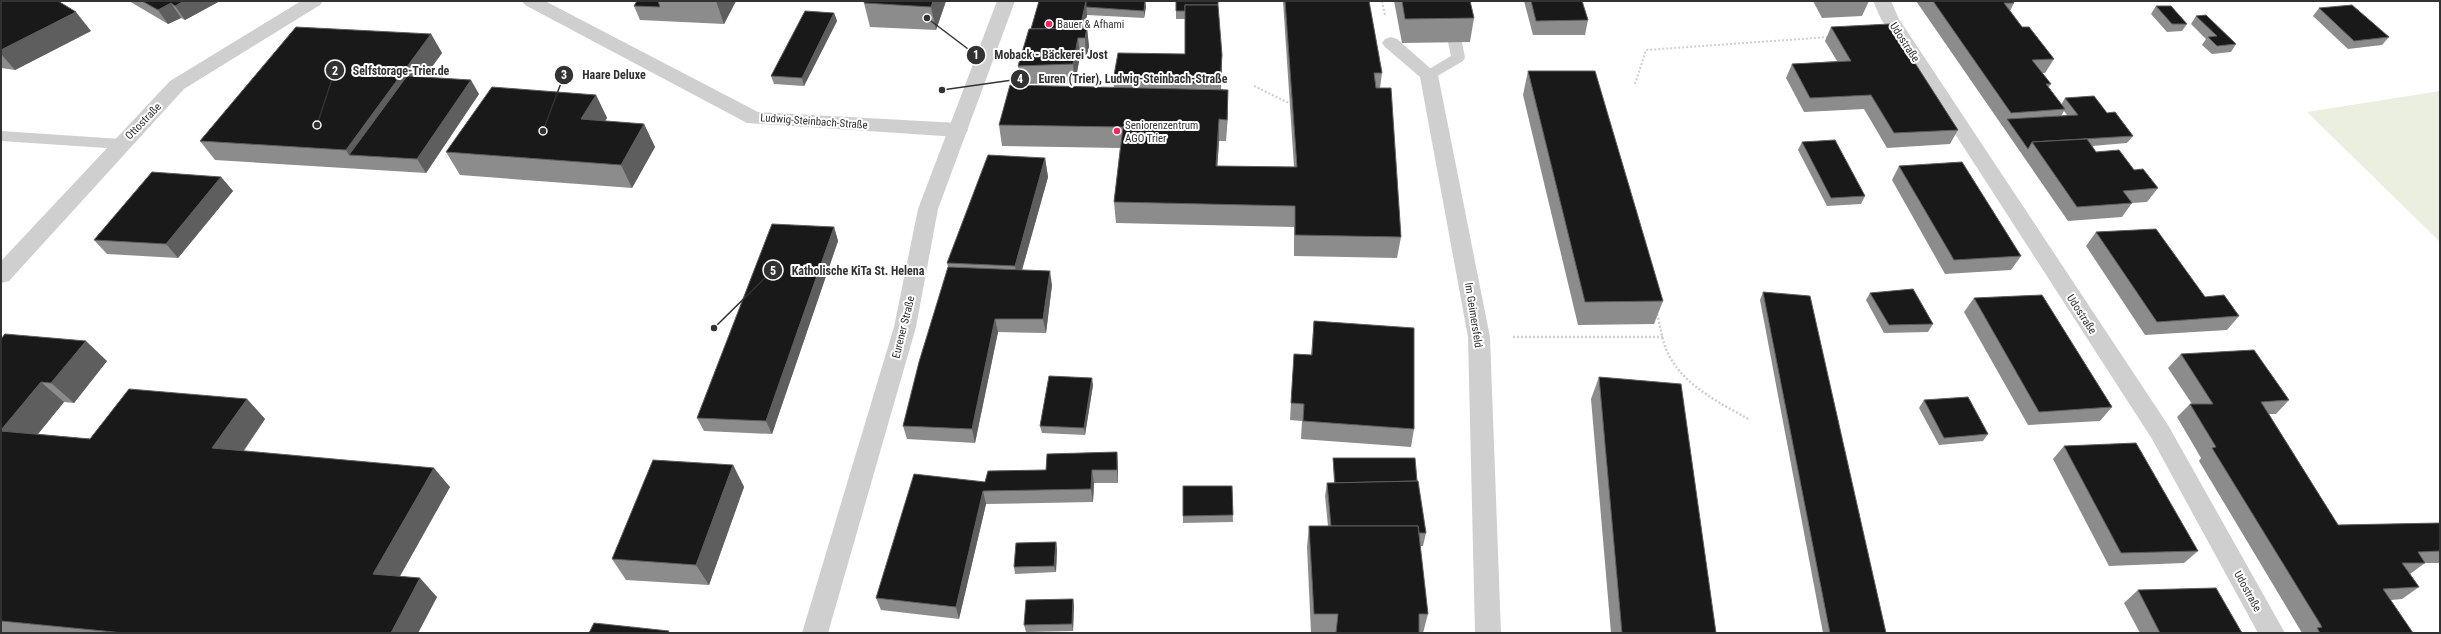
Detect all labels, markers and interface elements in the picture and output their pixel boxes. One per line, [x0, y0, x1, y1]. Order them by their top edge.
place label: Bauer & Afhami [1057, 18, 1124, 31]
marker: Bauer & Afhami [1044, 19, 1054, 29]
street label: Udostraße [1887, 20, 1922, 65]
callout: Moback - Bäckerei Jost [966, 43, 1116, 67]
text: 1 [973, 48, 979, 62]
text: Moback - Bäckerei Jost [994, 48, 1108, 62]
callout: Selfstorage-Trier.de [325, 58, 457, 82]
callout: Haare Deluxe [554, 63, 654, 87]
text: 2 [332, 64, 338, 78]
text: Selfstorage-Trier.de [353, 64, 450, 78]
callout: Euren (Trier), Ludwig-Steinbach-Straße [1010, 67, 1235, 91]
text: 3 [561, 68, 567, 82]
text: Haare Deluxe [582, 68, 646, 82]
text: 4 [1017, 72, 1023, 86]
text: Euren (Trier), Ludwig-Steinbach-Straße [1039, 72, 1228, 86]
street label: Ottostraße [123, 100, 164, 142]
street label: Ludwig-Steinbach-Straße [760, 111, 868, 132]
place label: Seniorenzentrum AGO Trier [1125, 119, 1198, 145]
marker: Seniorenzentrum AGO Trier [1112, 126, 1122, 136]
callout: Katholische KiTa St. Helena [763, 258, 932, 282]
text: 5 [770, 264, 776, 278]
text: Katholische KiTa St. Helena [792, 264, 925, 278]
street label: Im Geimersfeld [1462, 281, 1485, 349]
street label: Udostraße [2064, 292, 2099, 337]
street label: Eurener Straße [889, 295, 918, 360]
street label: Udostraße [2231, 569, 2264, 614]

